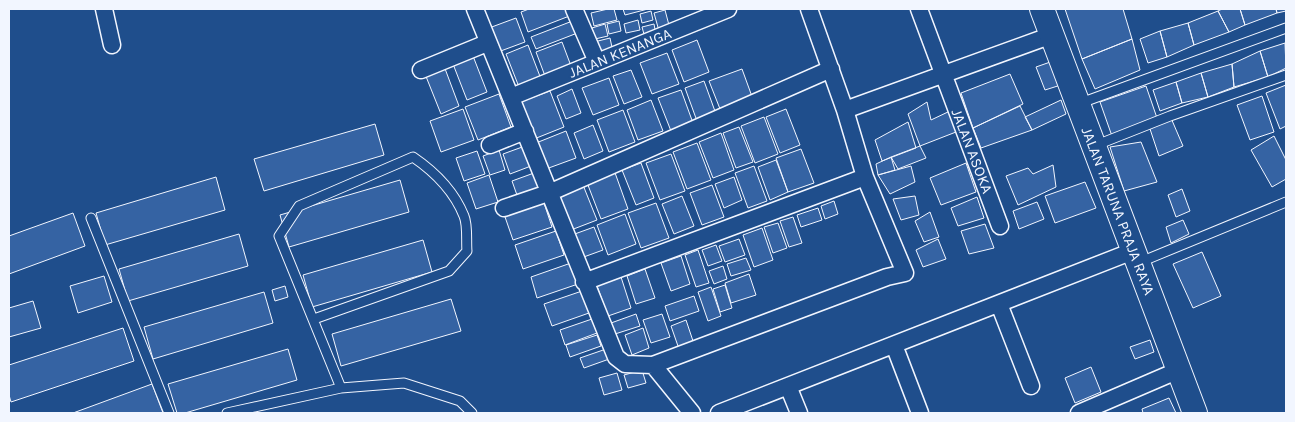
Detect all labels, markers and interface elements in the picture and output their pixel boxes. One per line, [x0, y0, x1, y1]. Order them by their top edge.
street label: JALAN KENANGA [566, 24, 674, 82]
street label: JALAN ASOKA [948, 106, 997, 196]
street label: JALAN TARUNA PRAJA RAYA [1078, 124, 1159, 298]

